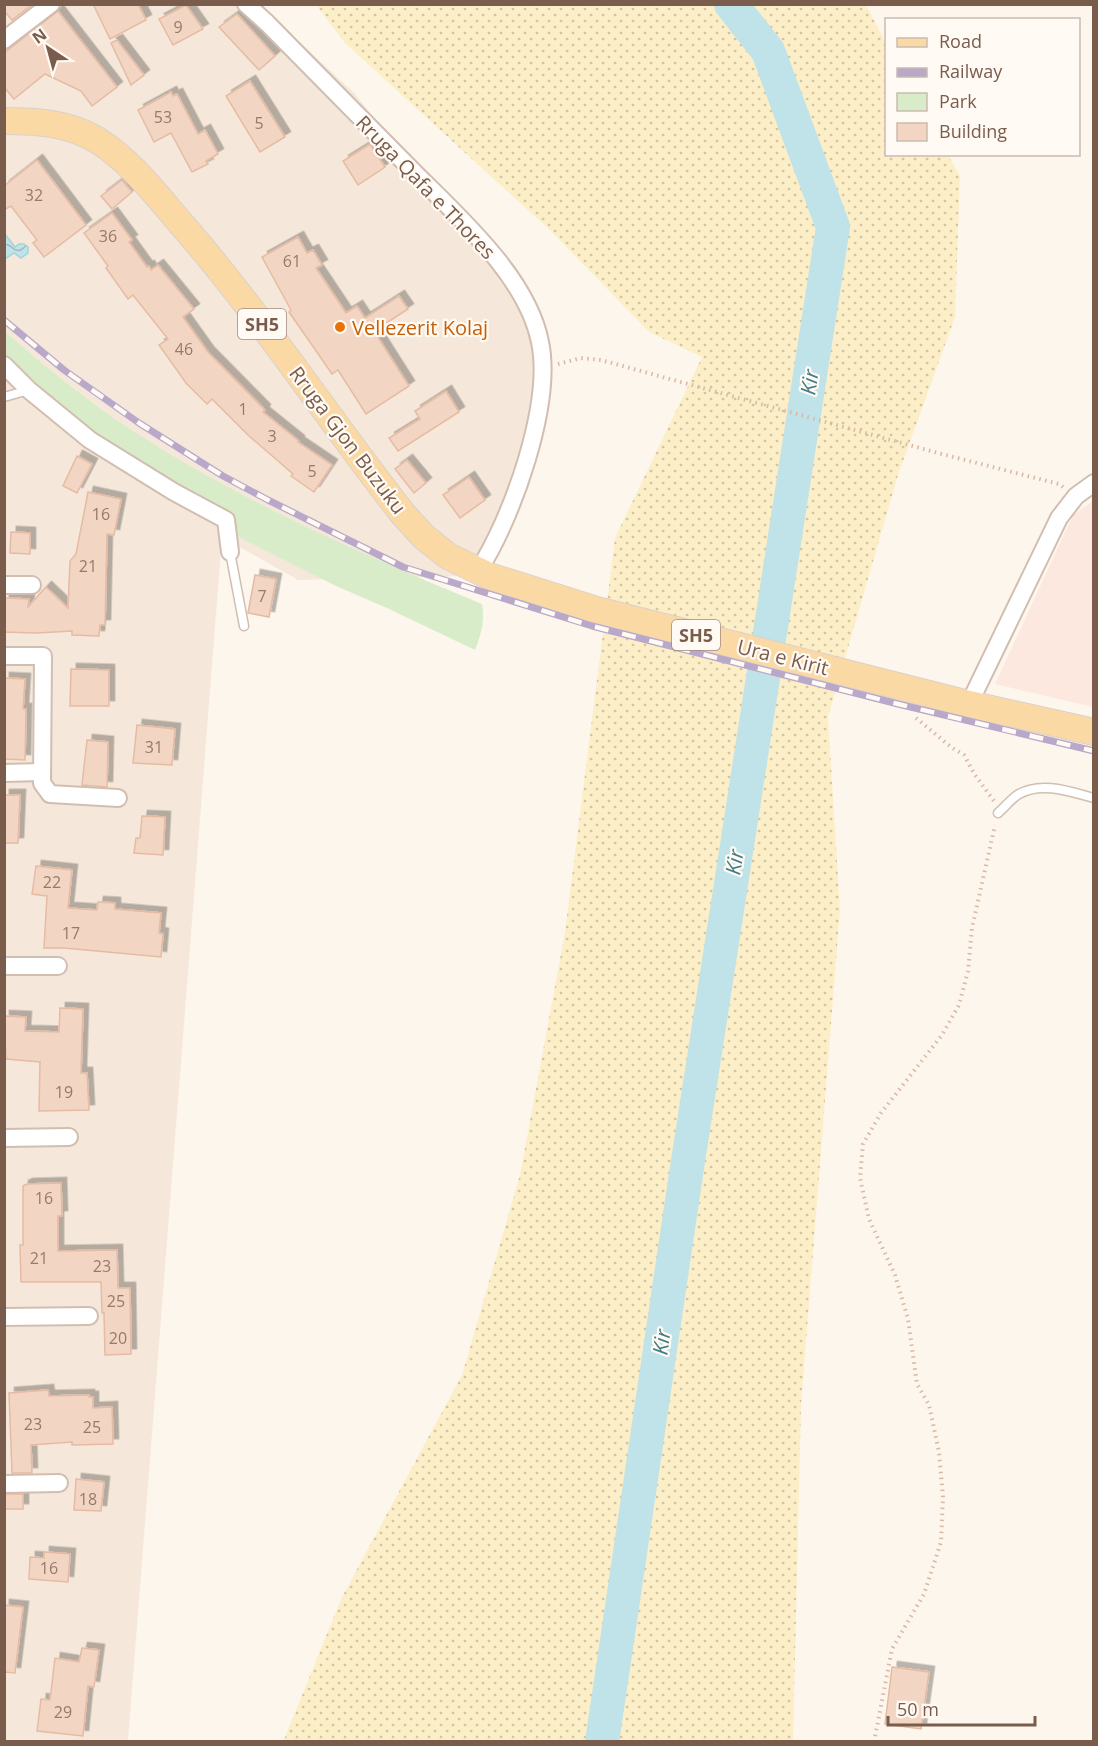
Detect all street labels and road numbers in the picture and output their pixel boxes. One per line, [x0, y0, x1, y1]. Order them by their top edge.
street label: Rruga Qafa e Thores [350, 109, 502, 265]
road number: SH5 [238, 309, 286, 339]
street label: Rruga Gjon Buzuku [283, 361, 413, 519]
road number: SH5 [672, 620, 720, 650]
street label: Ura e Kirit [735, 633, 831, 681]

